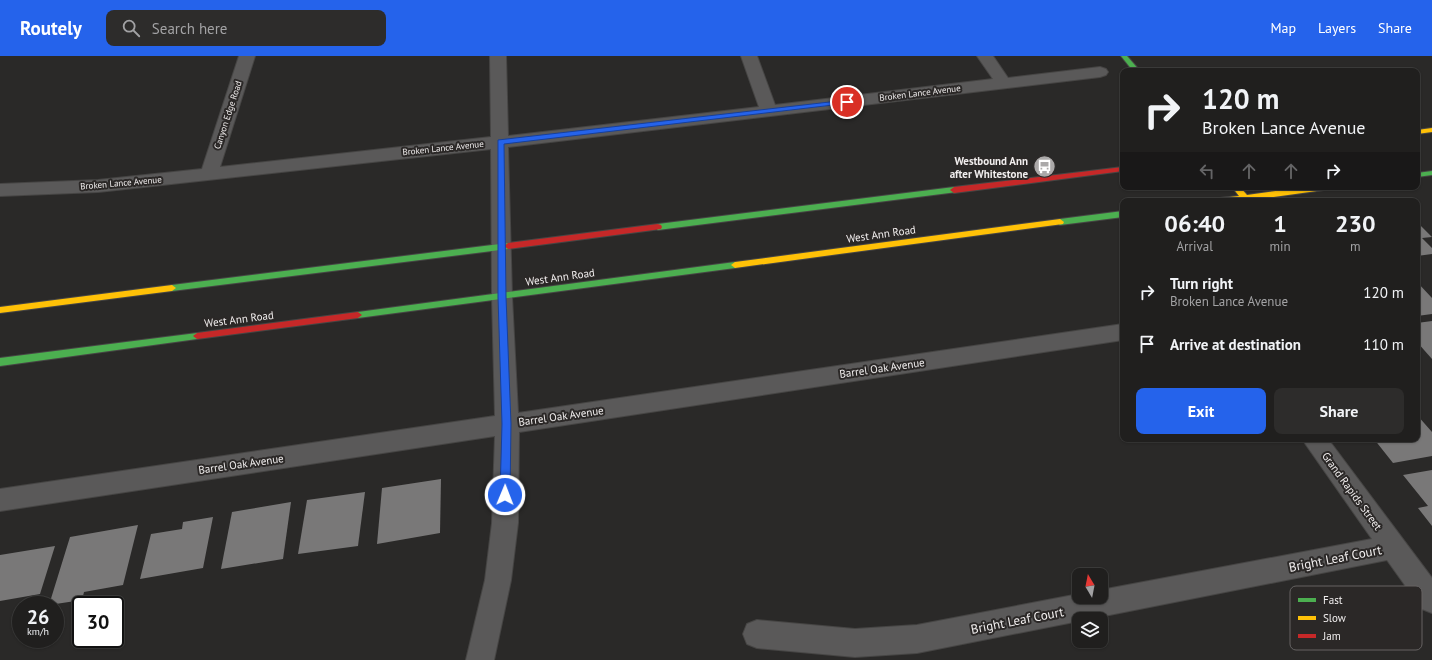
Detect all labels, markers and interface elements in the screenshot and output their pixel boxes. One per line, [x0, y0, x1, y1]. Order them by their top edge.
search box [106, 10, 386, 46]
text: Routely [20, 16, 82, 40]
icon: search [120, 17, 142, 39]
text: Search here [152, 19, 227, 38]
text: Map [1270, 19, 1296, 37]
text: Layers [1318, 19, 1356, 37]
text: Share [1378, 19, 1412, 37]
street label: Canyon Edge Road [211, 79, 244, 150]
text: 120 m [1202, 80, 1279, 117]
street label: Broken Lance Avenue [879, 82, 962, 103]
icon: right [1136, 84, 1188, 136]
pin [830, 85, 864, 119]
icon: arrive [836, 91, 858, 113]
text: Broken Lance Avenue [1202, 116, 1366, 139]
street label: Broken Lance Avenue [402, 138, 485, 157]
place label: Westbound Ann after Whitestone [950, 154, 1028, 181]
bus stop icon: Westbound Ann after Whitestone [1031, 154, 1057, 180]
icon: left [1196, 160, 1218, 182]
icon: ahead [1238, 160, 1260, 182]
icon: ahead [1280, 160, 1302, 182]
icon: right [1322, 160, 1344, 182]
street label: Broken Lance Avenue [80, 173, 163, 192]
text: 06:40 [1164, 208, 1225, 239]
text: 1 [1273, 208, 1287, 239]
text: 230 [1335, 208, 1376, 239]
street label: West Ann Road [845, 222, 917, 246]
text: Arrival [1177, 238, 1213, 255]
text: min [1269, 238, 1291, 255]
text: m [1350, 238, 1361, 255]
street label: West Ann Road [524, 265, 596, 289]
text: Turn right [1170, 274, 1233, 293]
icon: right [1136, 281, 1158, 303]
text: 120 m [1363, 283, 1404, 302]
text: Broken Lance Avenue [1170, 293, 1288, 310]
street label: West Ann Road [203, 308, 275, 330]
icon: arrive [1136, 333, 1158, 355]
text: Arrive at destination [1170, 335, 1301, 354]
text: 110 m [1363, 335, 1404, 354]
street label: Barrel Oak Avenue [838, 355, 926, 381]
button: Exit [1136, 388, 1266, 434]
button: Share [1274, 388, 1404, 434]
street label: Barrel Oak Avenue [517, 403, 605, 429]
street label: Grand Rapids Street [1319, 449, 1385, 533]
street label: Barrel Oak Avenue [197, 451, 285, 477]
position arrow [484, 474, 526, 516]
street label: Bright Leaf Court [1287, 541, 1384, 576]
north arrow [1072, 568, 1108, 604]
map controls [1072, 568, 1108, 648]
legend [1290, 586, 1422, 650]
text: Fast [1323, 593, 1343, 607]
speed limit sign: 30 [72, 596, 124, 648]
street label: Bright Leaf Court [969, 603, 1066, 638]
text: 26 [27, 604, 49, 630]
text: Slow [1323, 611, 1346, 625]
button: layers [1072, 612, 1108, 648]
text: km/h [27, 625, 49, 638]
text: Jam [1322, 629, 1341, 643]

